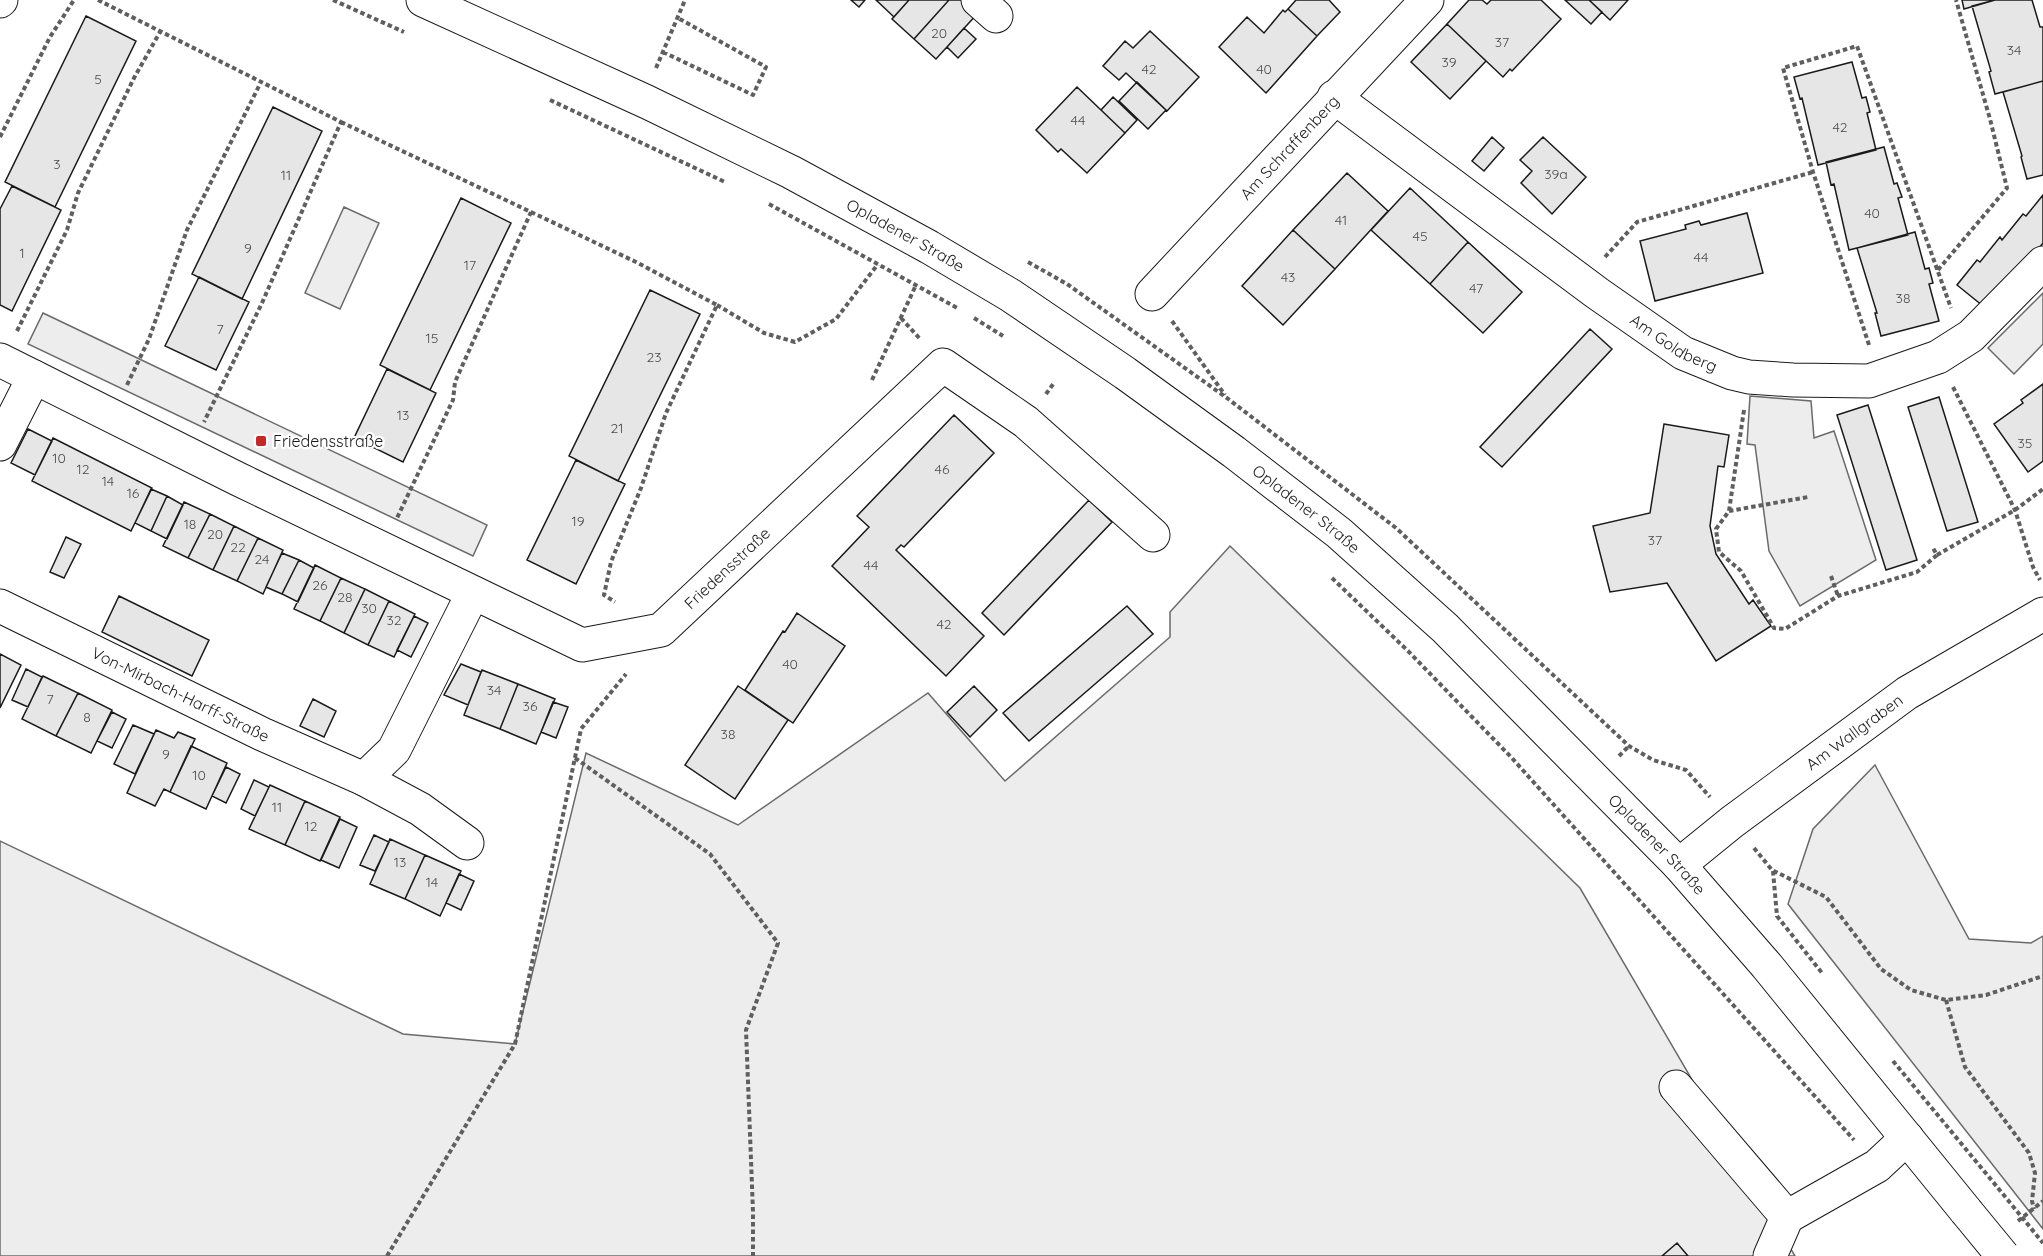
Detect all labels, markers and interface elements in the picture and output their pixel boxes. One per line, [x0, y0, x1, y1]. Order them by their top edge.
house number: 20 [931, 24, 947, 42]
house number: 37 [1495, 33, 1509, 51]
house number: 34 [2007, 41, 2021, 59]
house number: 39 [1441, 53, 1457, 71]
house number: 42 [1141, 60, 1157, 78]
house number: 40 [1256, 60, 1272, 78]
house number: 5 [94, 70, 102, 88]
street label: Am Schraffenberg [1236, 91, 1343, 204]
house number: 44 [1071, 111, 1085, 129]
house number: 42 [1832, 118, 1848, 136]
house number: 3 [53, 155, 61, 173]
house number: 39a [1544, 165, 1568, 183]
house number: 11 [281, 166, 291, 184]
street label: Opladener Straße [843, 194, 968, 276]
house number: 40 [1864, 204, 1880, 222]
house number: 41 [1335, 211, 1347, 229]
house number: 45 [1412, 227, 1428, 245]
house number: 9 [244, 239, 252, 257]
house number: 1 [19, 244, 25, 262]
house number: 44 [1694, 248, 1708, 266]
house number: 17 [464, 256, 476, 274]
house number: 43 [1281, 268, 1295, 286]
house number: 47 [1469, 279, 1483, 297]
house number: 38 [1896, 289, 1910, 307]
street label: Am Goldberg [1627, 309, 1720, 376]
house number: 7 [216, 320, 224, 338]
house number: 15 [426, 329, 438, 347]
house number: 23 [646, 348, 662, 366]
house number: 13 [397, 406, 409, 424]
house number: 21 [611, 419, 623, 437]
place label: Friedensstraße [273, 431, 383, 451]
marker: Friedensstraße [254, 434, 268, 448]
house number: 35 [2018, 434, 2032, 452]
house number: 10 [52, 449, 66, 467]
house number: 12 [77, 460, 90, 478]
house number: 46 [935, 460, 950, 478]
street label: Opladener Straße [1249, 460, 1364, 557]
house number: 14 [102, 472, 114, 490]
house number: 16 [127, 484, 140, 502]
house number: 19 [572, 512, 585, 530]
house number: 18 [184, 515, 196, 533]
street label: Friedensstraße [680, 523, 774, 613]
house number: 20 [207, 525, 223, 543]
house number: 37 [1648, 531, 1662, 549]
house number: 22 [230, 538, 246, 556]
house number: 24 [255, 550, 269, 568]
house number: 44 [864, 556, 878, 574]
house number: 26 [312, 576, 328, 594]
house number: 28 [337, 588, 353, 606]
house number: 30 [361, 599, 377, 617]
house number: 32 [386, 611, 402, 629]
house number: 42 [936, 615, 952, 633]
street label: Von-Mirbach-Harff-Straße [88, 642, 273, 746]
house number: 40 [782, 655, 798, 673]
house number: 34 [487, 681, 501, 699]
house number: 7 [46, 690, 54, 708]
street label: Am Wallgraben [1802, 690, 1906, 774]
house number: 36 [523, 697, 538, 715]
house number: 8 [83, 708, 91, 726]
house number: 38 [721, 725, 735, 743]
house number: 9 [162, 745, 170, 763]
house number: 10 [192, 766, 206, 784]
street label: Opladener Straße [1604, 790, 1710, 899]
house number: 11 [272, 798, 282, 816]
house number: 12 [305, 817, 318, 835]
house number: 13 [394, 853, 406, 871]
house number: 14 [426, 873, 438, 891]

